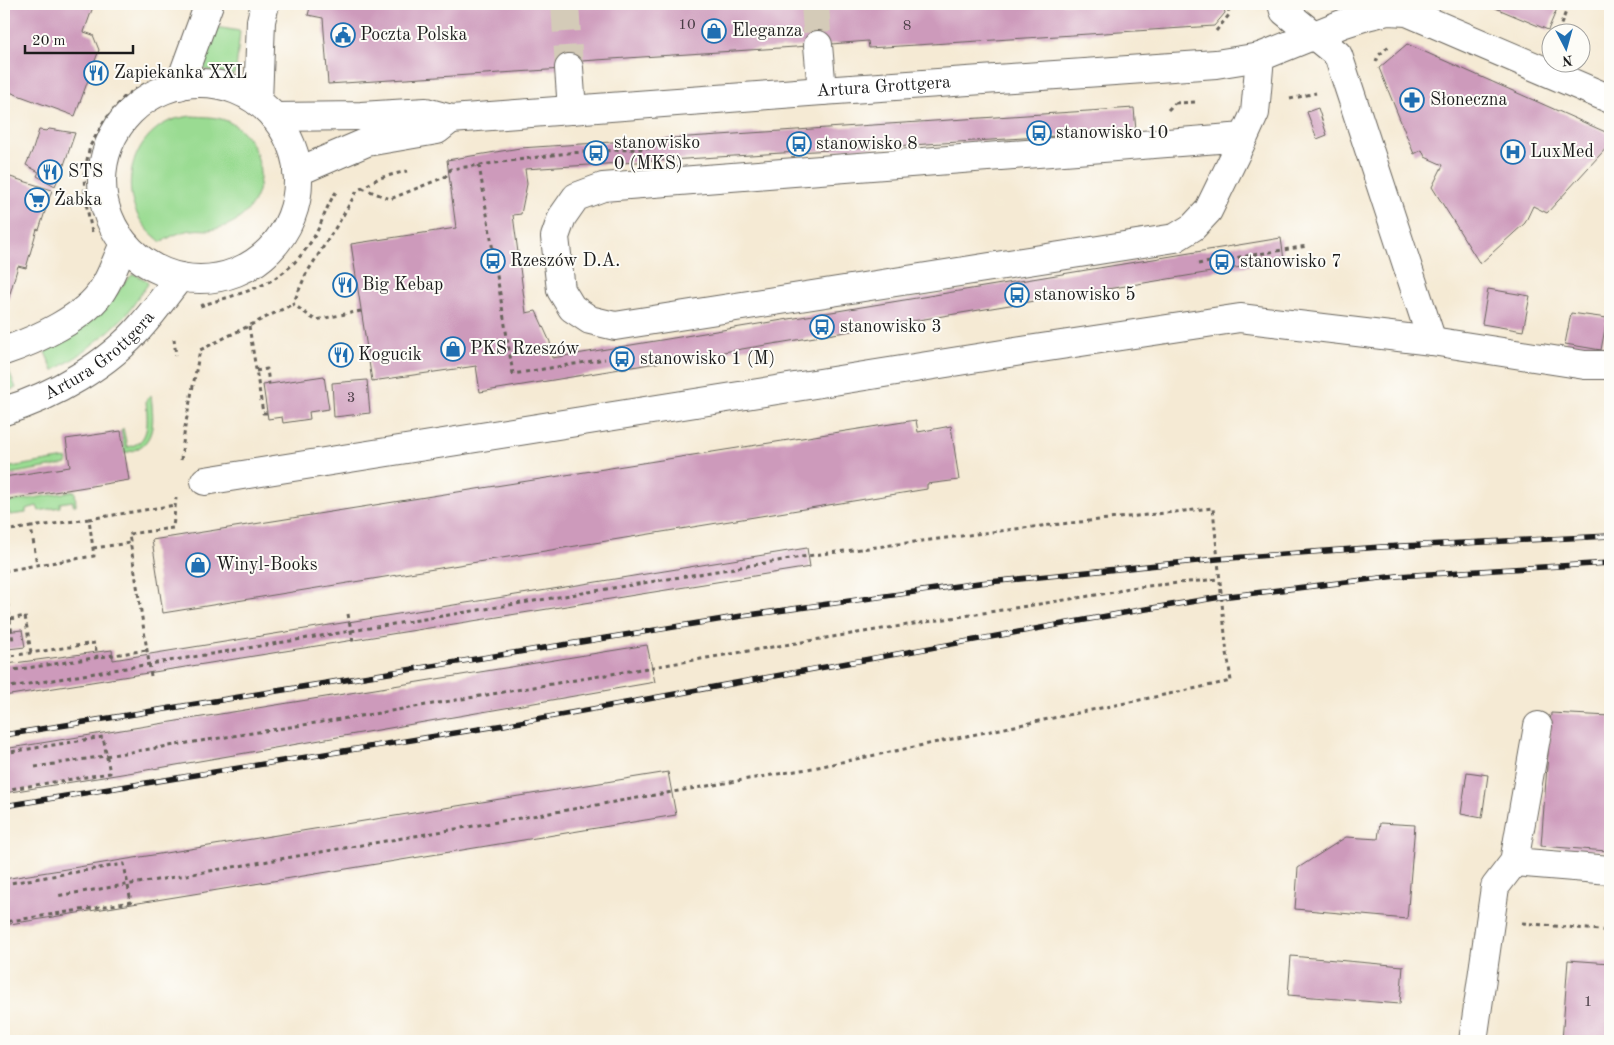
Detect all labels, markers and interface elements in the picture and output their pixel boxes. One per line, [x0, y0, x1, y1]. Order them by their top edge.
house number: 10 [678, 18, 696, 33]
shop icon: Eleganza [701, 18, 727, 44]
house number: 8 [903, 19, 911, 34]
scale bar [25, 22, 132, 54]
public building icon: Poczta Polska [330, 22, 356, 48]
place label: Eleganza [732, 22, 803, 40]
north arrow [1542, 22, 1592, 72]
place label: Poczta Polska [360, 26, 467, 44]
text: 20 m [32, 34, 66, 49]
text: N [1561, 52, 1573, 67]
restaurant icon: Zapiekanka XXL [83, 60, 109, 86]
place label: Zapiekanka XXL [114, 64, 247, 82]
street label: Artura Grottgera [816, 73, 952, 100]
pharmacy icon: Słoneczna [1399, 87, 1425, 113]
place label: Słoneczna [1430, 91, 1508, 109]
bus stop icon: stanowisko 10 [1026, 120, 1052, 146]
place label: stanowisko 10 [1056, 124, 1168, 142]
bus stop icon: stanowisko 8 [786, 131, 812, 157]
place label: stanowisko 0 (MKS) [614, 134, 700, 173]
place label: stanowisko 8 [816, 135, 918, 153]
hospital icon: LuxMed [1500, 139, 1526, 165]
bus stop icon: stanowisko 0 (MKS) [583, 140, 609, 166]
place label: LuxMed [1530, 143, 1594, 161]
restaurant icon: STS [37, 159, 63, 185]
place label: STS [68, 163, 103, 181]
supermarket icon: Żabka [24, 187, 50, 213]
place label: Żabka [54, 188, 102, 209]
bus stop icon: Rzeszów D.A. [480, 248, 506, 274]
bus stop icon: stanowisko 7 [1209, 249, 1235, 275]
place label: Rzeszów D.A. [510, 252, 620, 270]
place label: stanowisko 7 [1240, 253, 1342, 271]
restaurant icon: Big Kebap [332, 272, 358, 298]
place label: Big Kebap [362, 276, 443, 294]
bus stop icon: stanowisko 5 [1004, 282, 1030, 308]
place label: stanowisko 5 [1034, 286, 1136, 304]
street label: Artura Grottgera [42, 308, 158, 403]
bus stop icon: stanowisko 3 [809, 314, 835, 340]
place label: stanowisko 3 [840, 318, 942, 336]
shop icon: PKS Rzeszów [440, 336, 466, 362]
place label: PKS Rzeszów [470, 340, 580, 358]
restaurant icon: Kogucik [328, 342, 354, 368]
place label: Kogucik [358, 346, 422, 364]
bus stop icon: stanowisko 1 (M) [609, 346, 635, 372]
place label: stanowisko 1 (M) [640, 349, 775, 368]
house number: 3 [347, 391, 355, 406]
shop icon: Winyl-Books [185, 552, 211, 578]
place label: Winyl-Books [216, 556, 318, 574]
house number: 1 [1584, 995, 1592, 1010]

